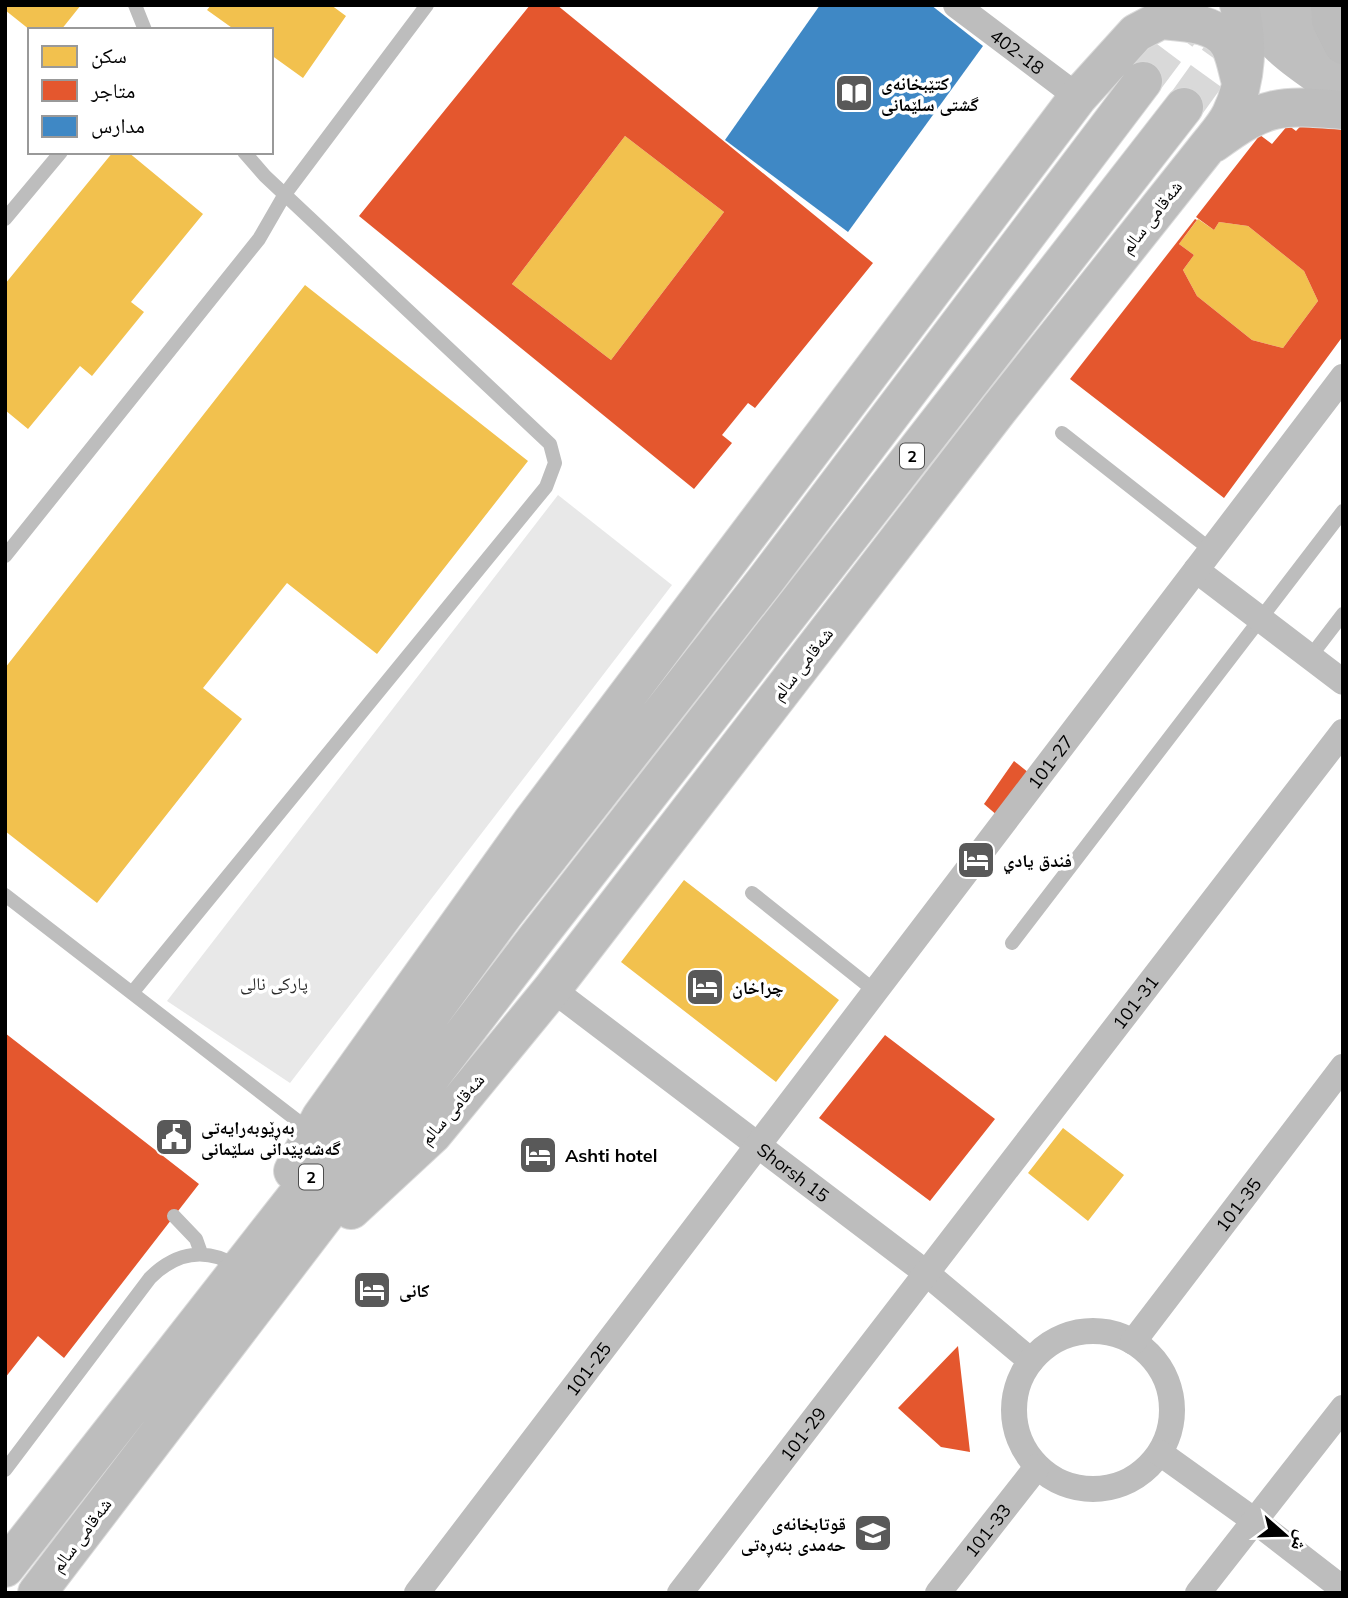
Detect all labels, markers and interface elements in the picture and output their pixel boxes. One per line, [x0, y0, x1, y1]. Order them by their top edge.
street label: 402-18 [986, 24, 1049, 79]
legend [28, 28, 273, 154]
text: سكن [91, 42, 127, 69]
library icon: کتێبخانەی گشتی سلێمانی [833, 72, 875, 114]
place label: کتێبخانەی گشتی سلێمانی [881, 72, 979, 116]
text: متاجر [90, 77, 135, 103]
text: مدارس [91, 112, 145, 139]
street label: شەقامی سالم [1115, 176, 1188, 259]
road number: 2 [900, 444, 924, 468]
street label: شەقامی سالم [766, 623, 839, 706]
street label: 101-27 [1022, 730, 1078, 793]
hotel icon: فندق يادي [955, 839, 997, 881]
place label: فندق يادي [1003, 849, 1072, 875]
hotel icon: چراخان [684, 966, 726, 1008]
street label: 101-31 [1107, 970, 1163, 1033]
park label: پارکی نالی [240, 972, 308, 995]
place label: چراخان [732, 976, 784, 999]
street label: شەقامی سالم [415, 1069, 490, 1150]
public building icon: بەڕێوبەرایەتی گەشەپێدانی سلێمانی [153, 1116, 195, 1158]
place label: بەڕێوبەرایەتی گەشەپێدانی سلێمانی [201, 1116, 341, 1160]
hotel icon: Ashti hotel [517, 1134, 559, 1176]
street label: Shorsh 15 [753, 1137, 834, 1207]
place label: Ashti hotel [565, 1144, 657, 1167]
road number: 2 [299, 1164, 323, 1190]
street label: 101-35 [1210, 1173, 1266, 1236]
hotel icon: کانی [351, 1269, 393, 1311]
place label: کانی [399, 1279, 430, 1302]
street label: 101-25 [560, 1337, 616, 1400]
street label: 101-29 [775, 1402, 831, 1465]
street label: شەقامی سالم [46, 1493, 117, 1577]
street label: 101-33 [959, 1499, 1016, 1561]
north arrow [1250, 1500, 1320, 1570]
place label: قوتابخانەی حەمدی بنەڕەتی [741, 1512, 846, 1558]
school or university icon: قوتابخانەی حەمدی بنەڕەتی [852, 1512, 894, 1554]
text: ش [1286, 1527, 1316, 1554]

